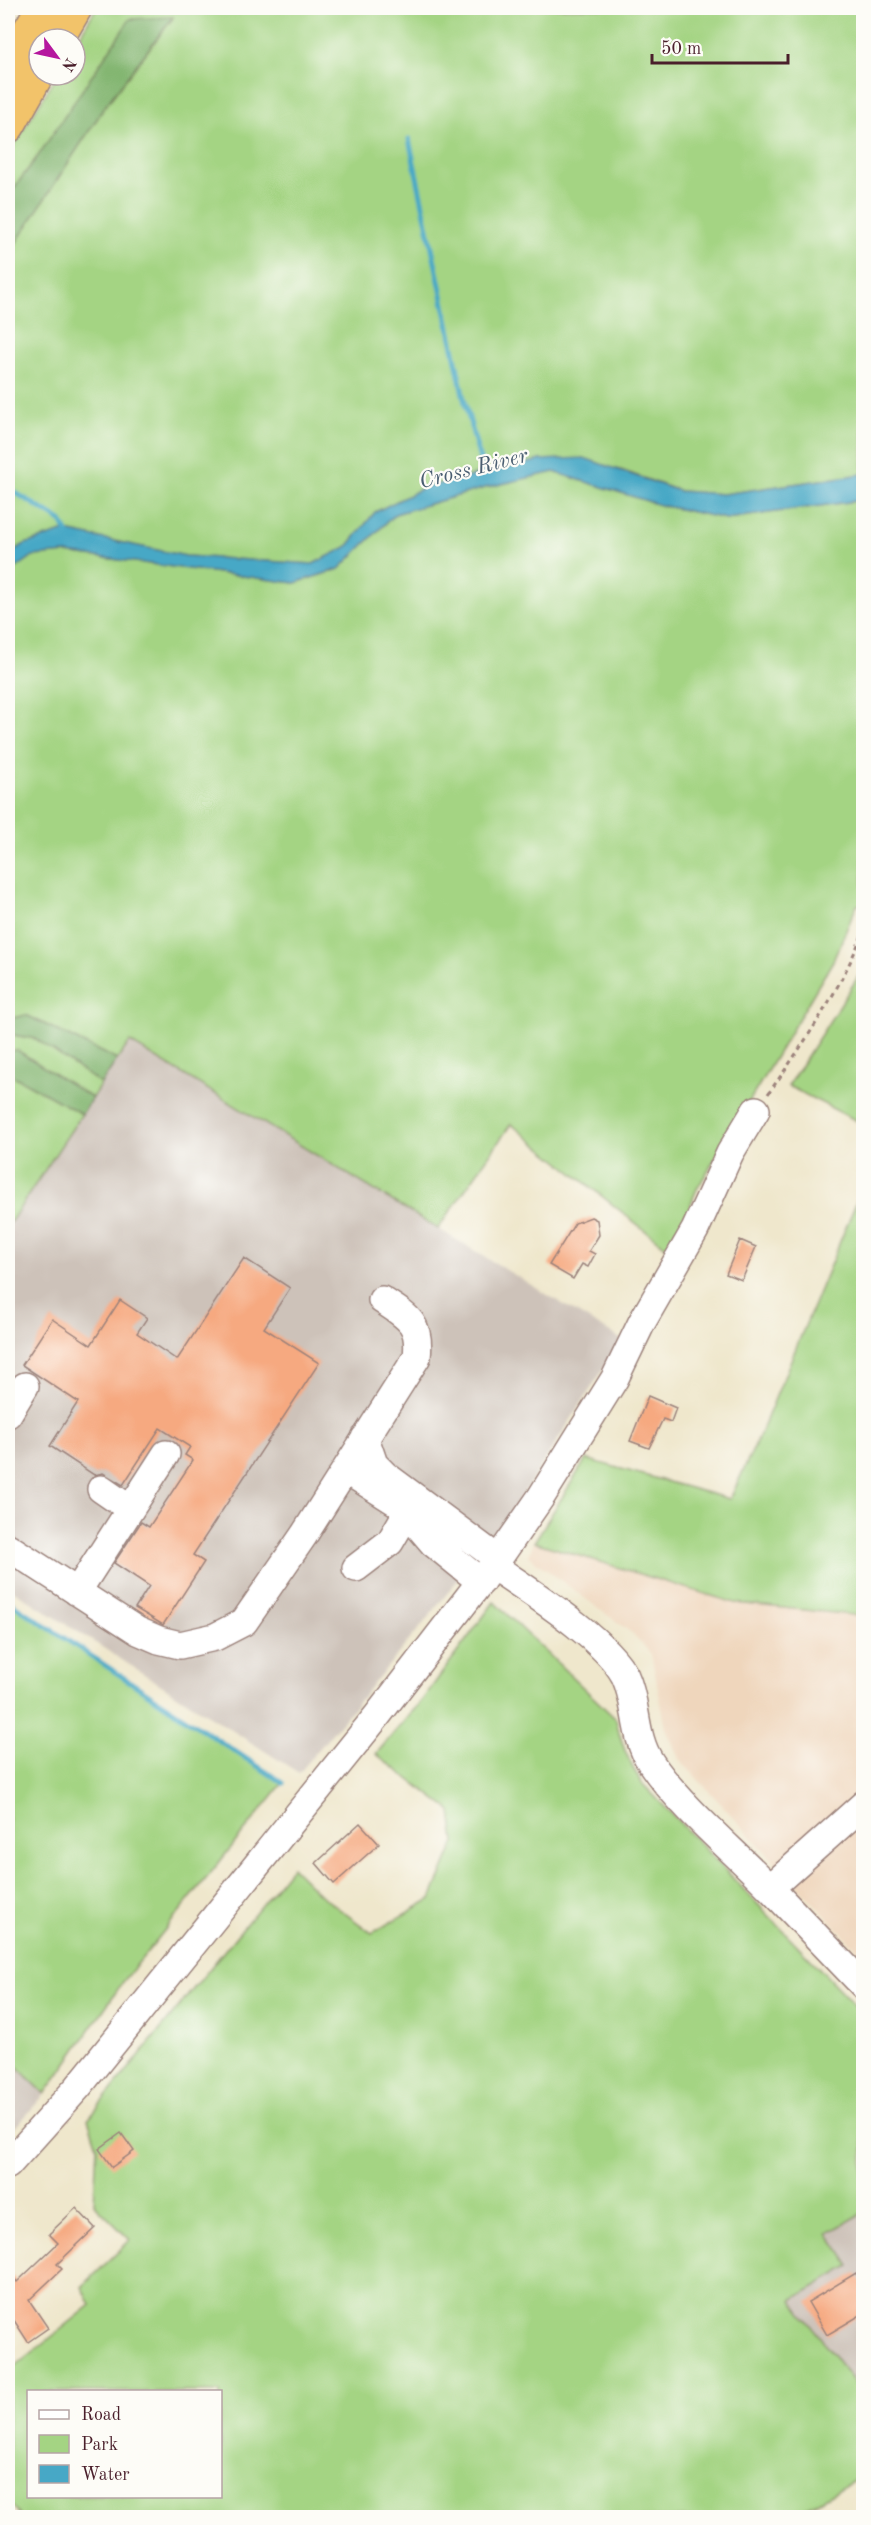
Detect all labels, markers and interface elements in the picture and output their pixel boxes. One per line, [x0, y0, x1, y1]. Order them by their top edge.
north arrow [27, 27, 87, 87]
scale bar [652, 27, 788, 65]
text: 50 m [661, 40, 701, 58]
text: N [57, 55, 78, 74]
water label: Cross River [417, 445, 531, 493]
legend [27, 2390, 222, 2498]
text: Road [81, 2406, 121, 2424]
text: Park [81, 2436, 118, 2454]
text: Water [81, 2466, 130, 2484]

